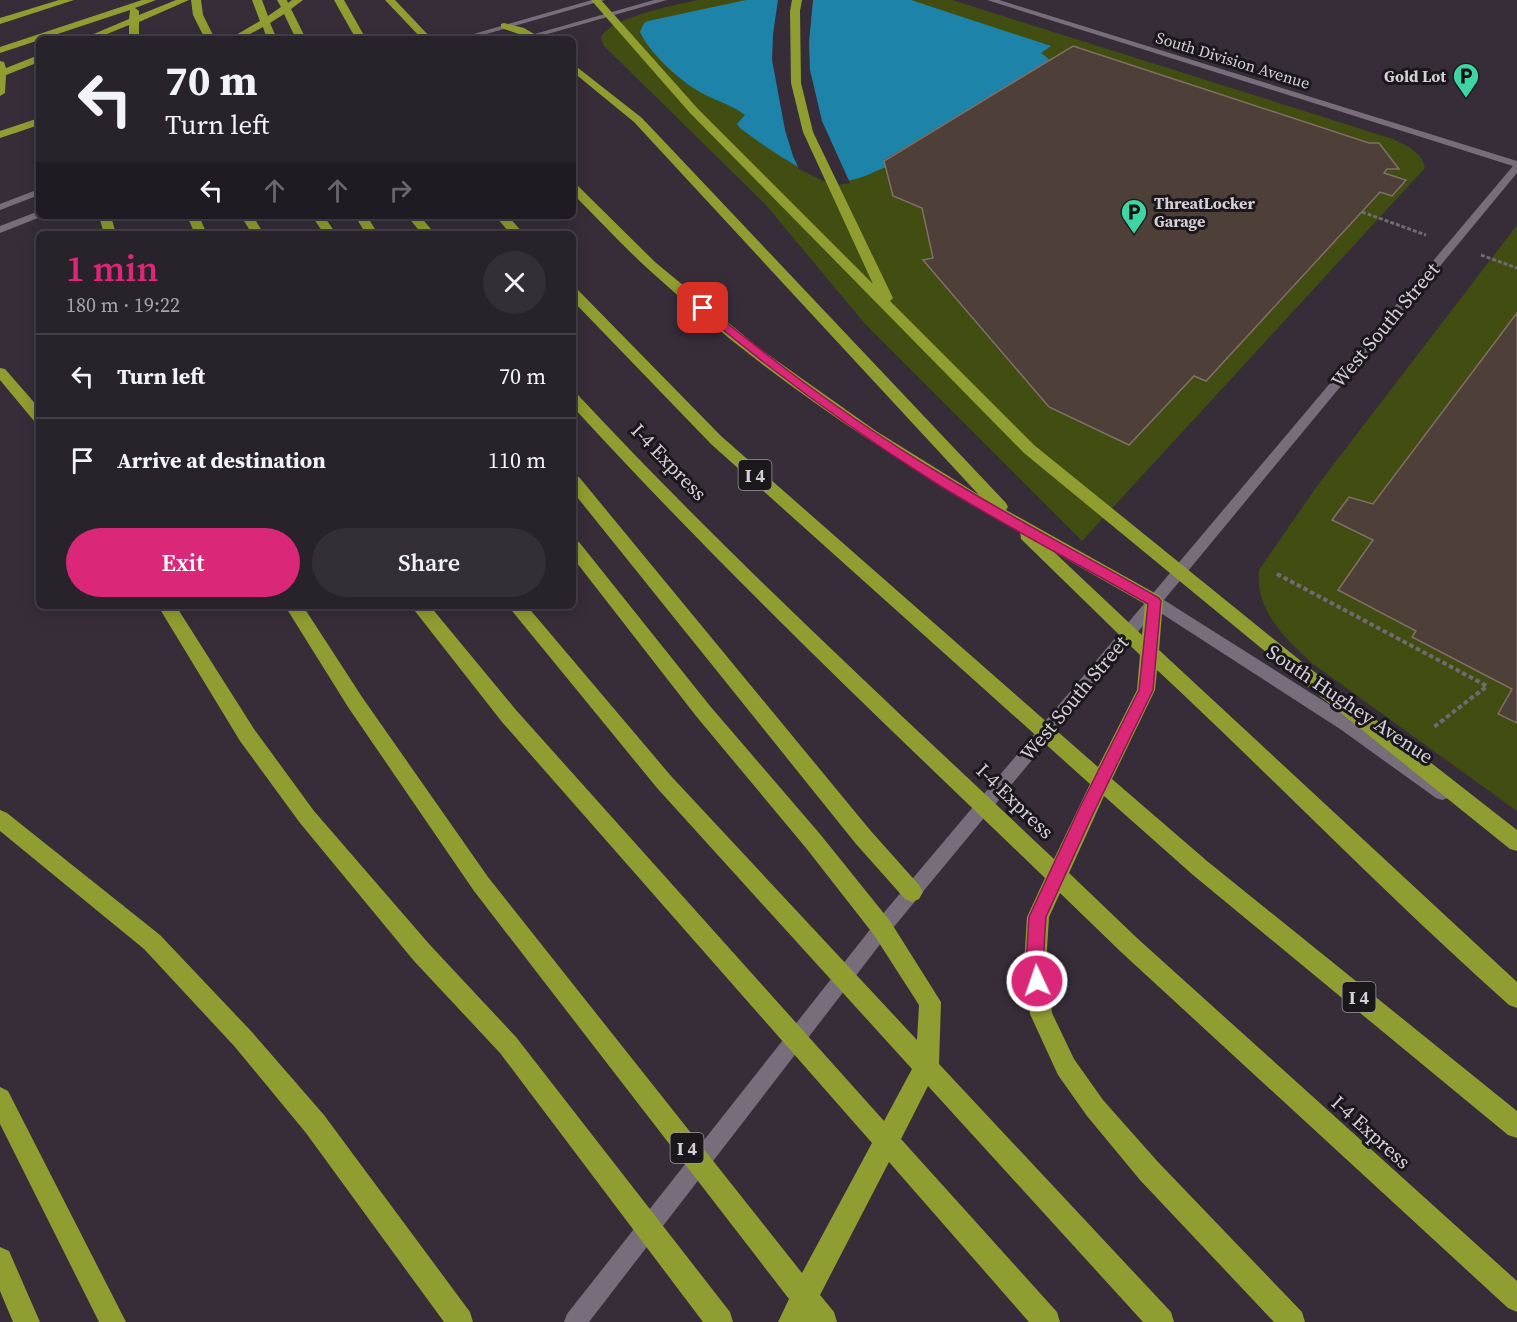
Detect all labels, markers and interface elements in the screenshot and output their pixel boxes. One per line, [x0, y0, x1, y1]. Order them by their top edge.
street label: South Division Avenue [1153, 26, 1313, 94]
text: 70 m [165, 51, 258, 109]
icon: left [66, 60, 144, 138]
parking icon: Gold Lot [1451, 61, 1481, 99]
place label: Gold Lot [1384, 65, 1446, 87]
text: Turn left [165, 106, 269, 143]
icon: left [195, 174, 228, 207]
icon: ahead [258, 174, 291, 207]
icon: ahead [321, 174, 354, 207]
icon: right [384, 174, 417, 207]
place label: ThreatLocker Garage [1154, 192, 1255, 232]
parking icon: ThreatLocker Garage [1119, 197, 1149, 235]
text: 1 min [66, 244, 158, 293]
button: close [483, 251, 546, 314]
street label: West South Street [1324, 256, 1446, 394]
pin [677, 282, 728, 333]
text: 180 m · 19:22 [66, 291, 180, 319]
icon: arrive [686, 291, 719, 324]
icon: left [66, 360, 99, 393]
text: Turn left [117, 361, 205, 391]
text: 70 m [499, 361, 546, 391]
street label: I-4 Express [625, 417, 713, 507]
icon: arrive [66, 444, 99, 477]
text: Arrive at destination [117, 445, 326, 475]
text: 110 m [488, 445, 546, 475]
road number: I 4 [738, 460, 771, 490]
button: Exit [66, 528, 300, 597]
button: Share [312, 528, 546, 597]
street label: West South Street [1013, 629, 1135, 767]
street label: South Hughey Avenue [1261, 638, 1439, 770]
street label: I-4 Express [970, 757, 1060, 845]
position arrow [1005, 949, 1069, 1013]
road number: I 4 [1342, 982, 1376, 1012]
street label: I-4 Express [1325, 1089, 1417, 1175]
road number: I 4 [670, 1133, 704, 1163]

